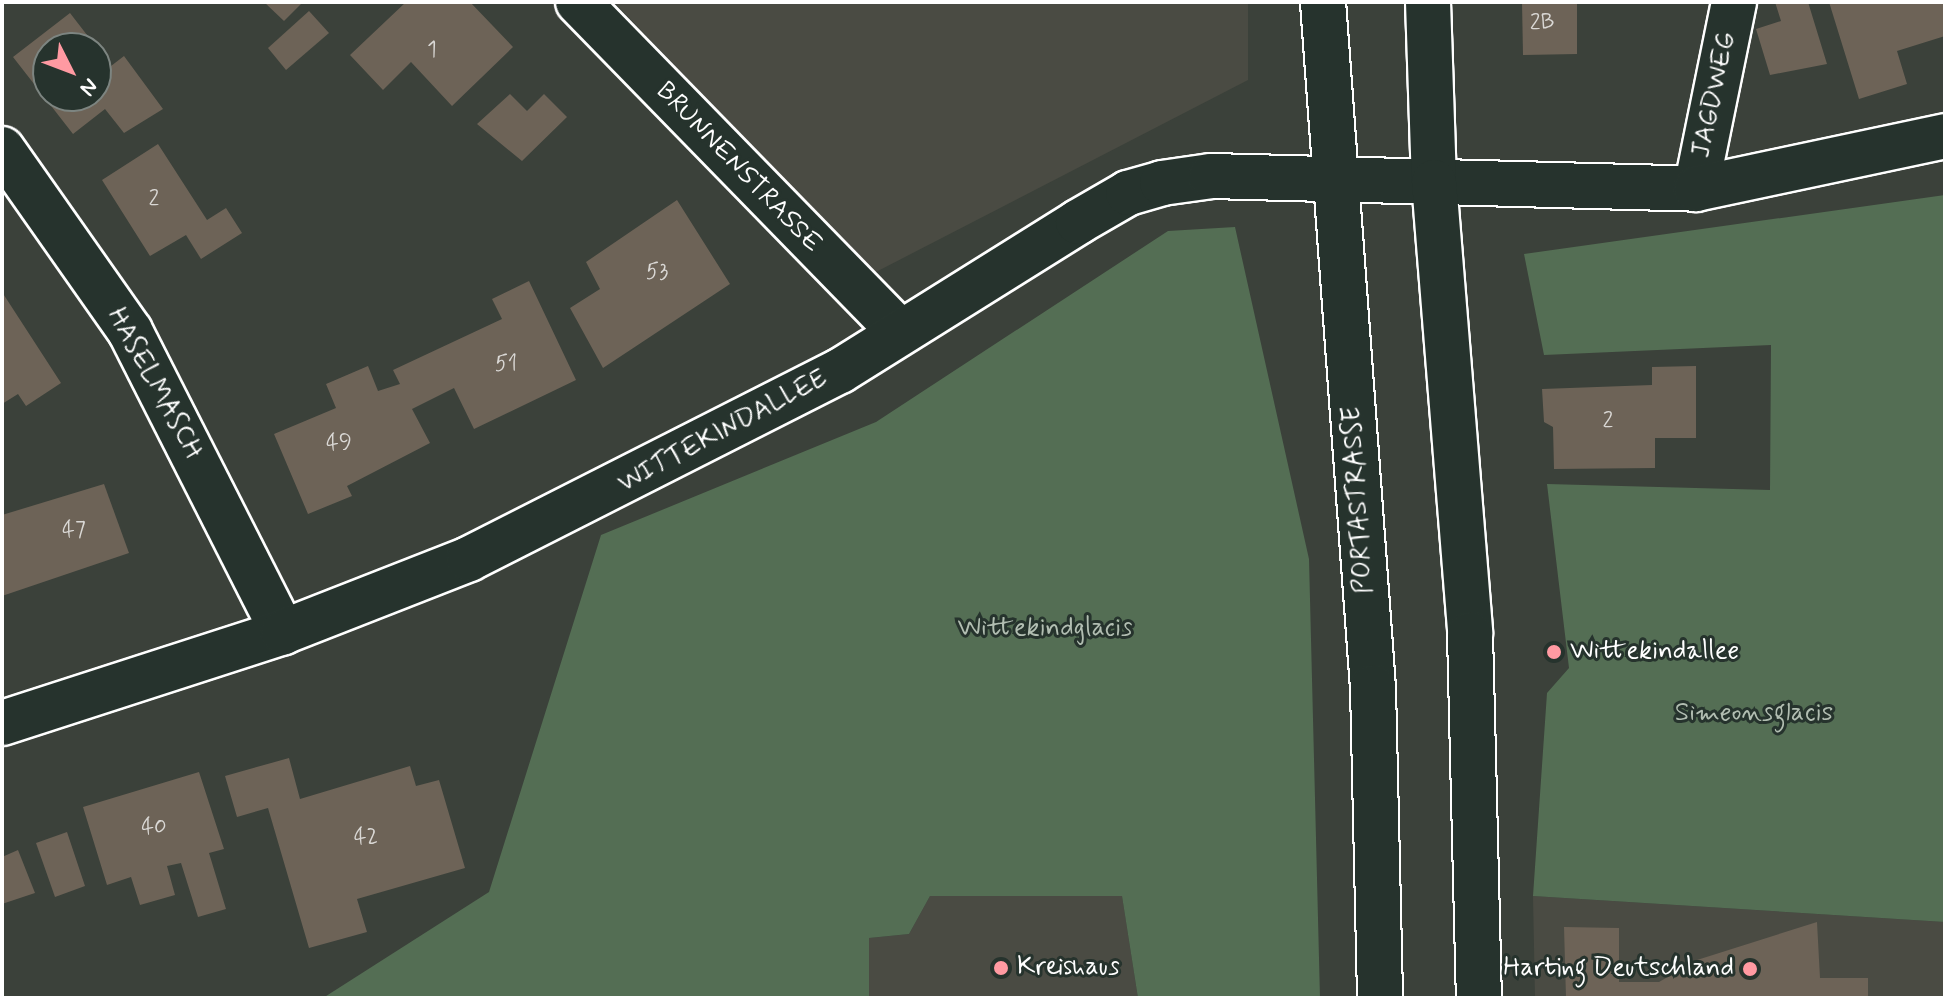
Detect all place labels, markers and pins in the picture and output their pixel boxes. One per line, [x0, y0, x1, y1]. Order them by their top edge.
place label: Wittekindallee [1570, 636, 1739, 668]
marker: Wittekindallee [1545, 643, 1563, 661]
place label: Kreishaus [1017, 952, 1120, 984]
place label: Harting Deutschland [1513, 953, 1734, 985]
marker: Kreishaus [992, 959, 1010, 977]
marker: Harting Deutschland [1741, 960, 1759, 978]

